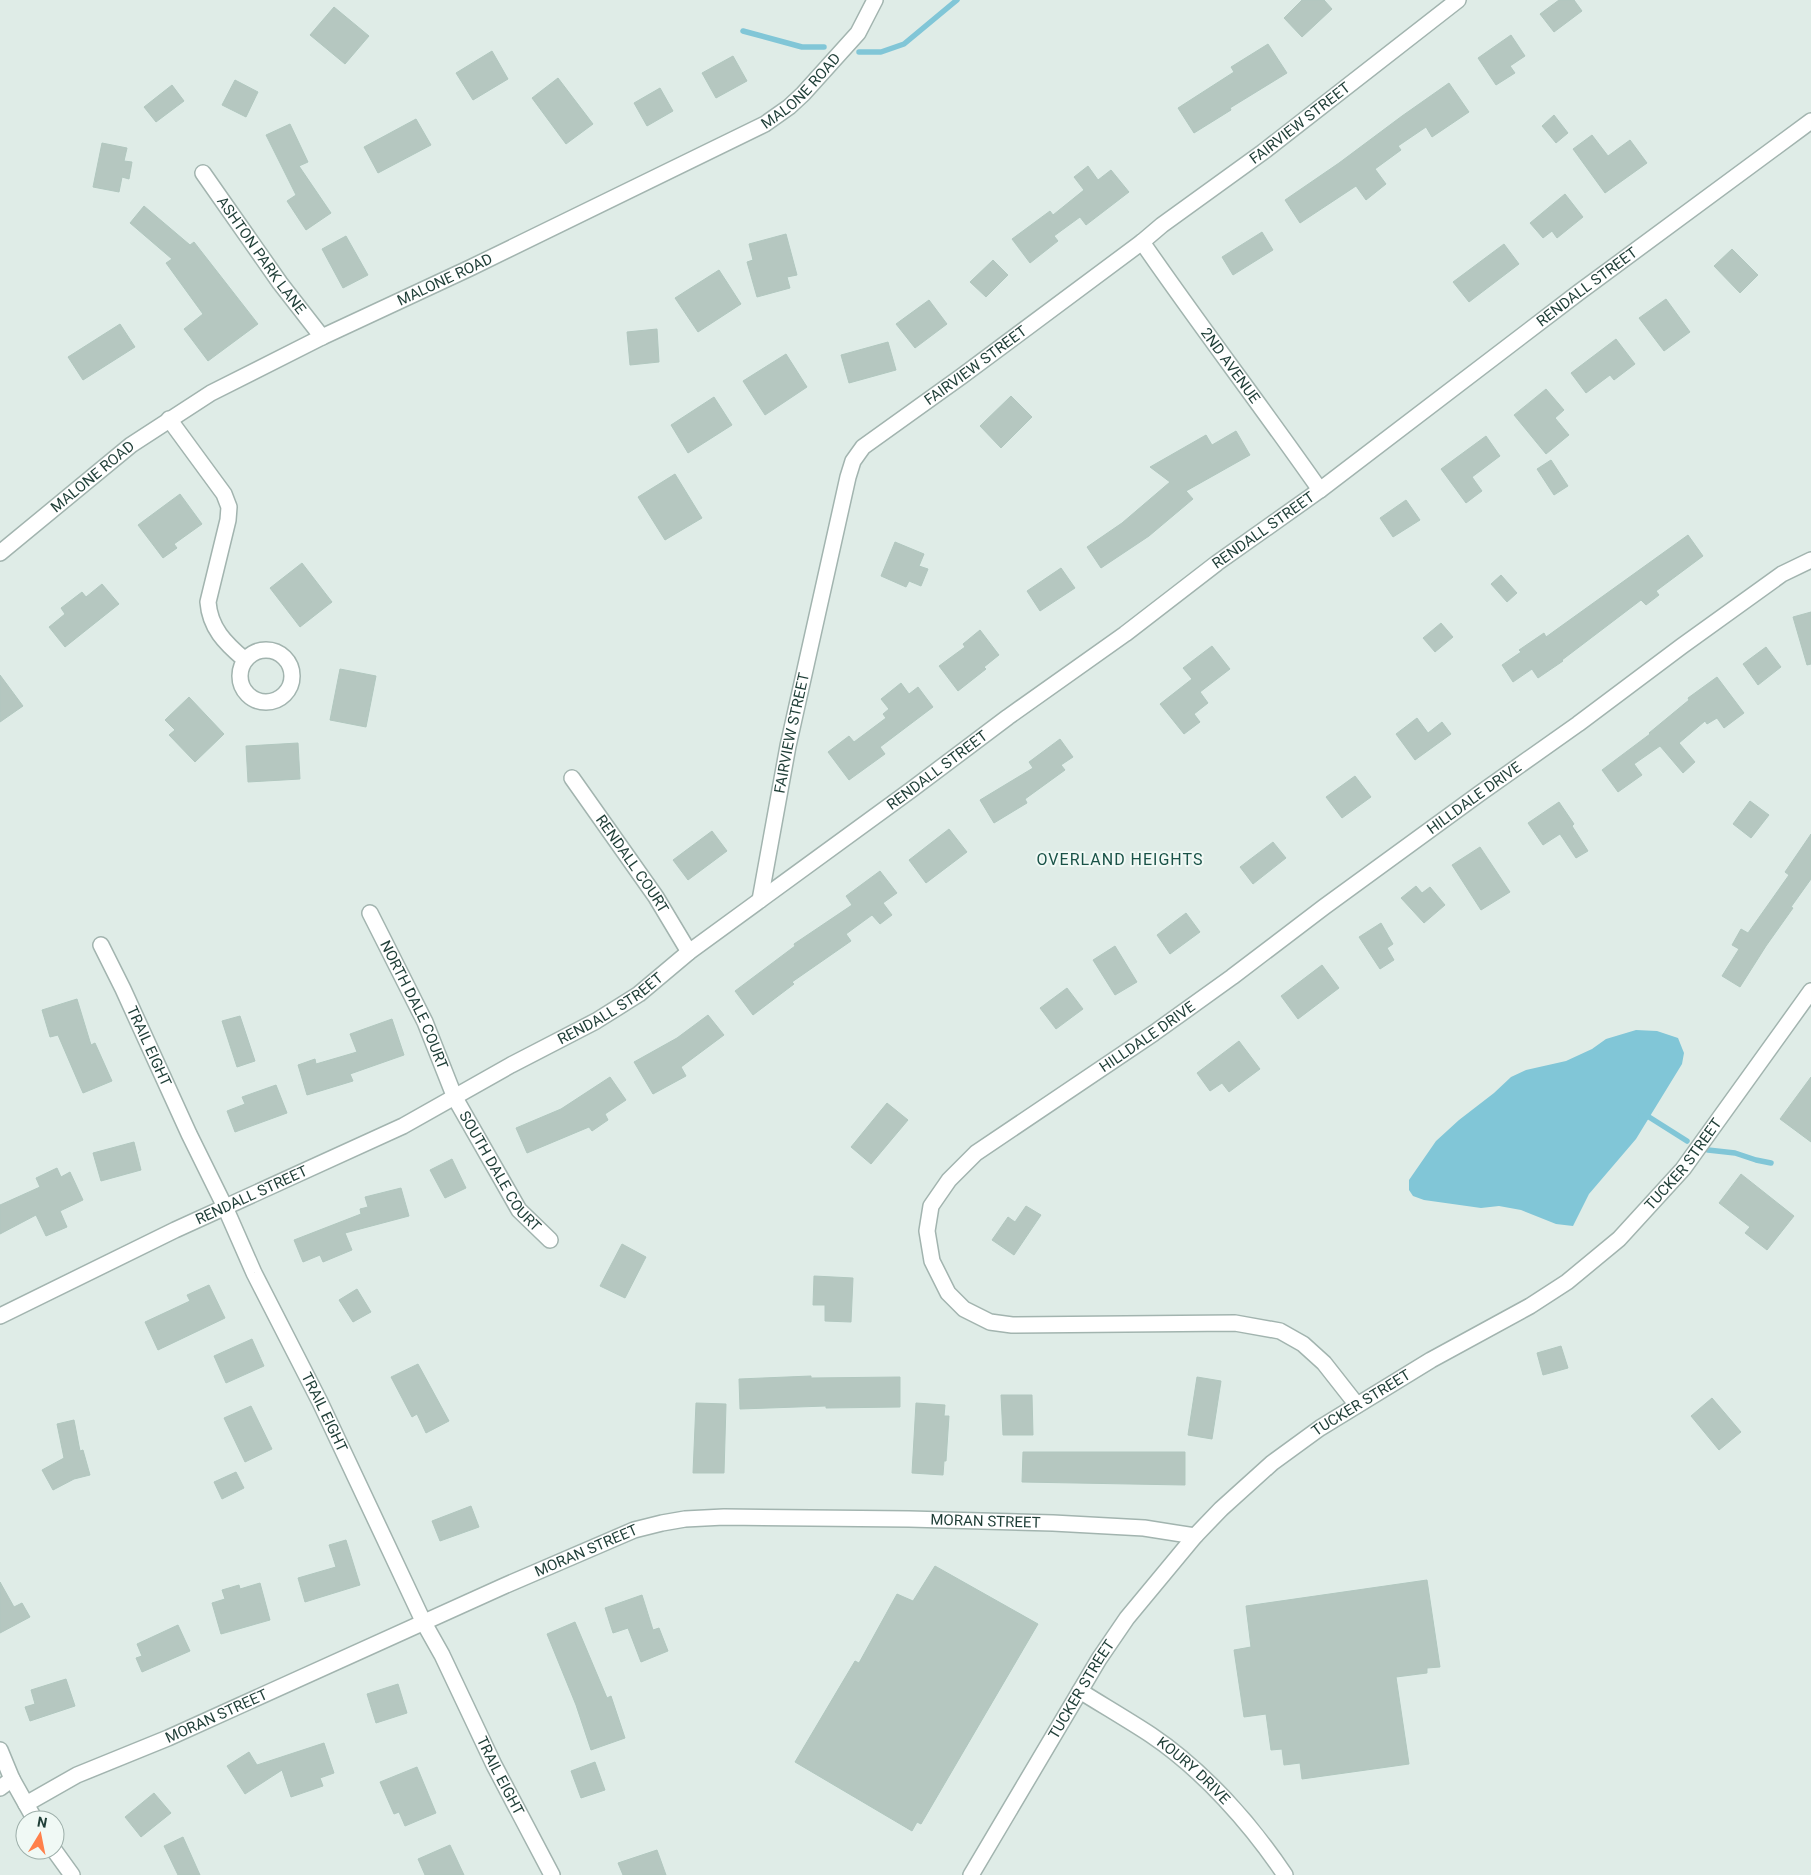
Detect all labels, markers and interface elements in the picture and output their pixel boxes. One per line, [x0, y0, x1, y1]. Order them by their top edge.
street label: MALONE ROAD [758, 49, 844, 133]
street label: FAIRVIEW STREET [1246, 78, 1354, 168]
street label: ASHTON PARK LANE [213, 193, 310, 318]
street label: RENDALL STREET [1533, 243, 1641, 330]
street label: MALONE ROAD [394, 250, 495, 310]
street label: FAIRVIEW STREET [921, 322, 1030, 409]
street label: 2ND AVENUE [1197, 324, 1264, 407]
street label: MALONE ROAD [47, 437, 138, 516]
street label: RENDALL STREET [1209, 488, 1318, 573]
street label: FAIRVIEW STREET [771, 671, 813, 795]
street label: RENDALL STREET [883, 727, 991, 814]
street label: HILLDALE DRIVE [1423, 758, 1525, 838]
street label: RENDALL COURT [592, 811, 672, 916]
district label: OVERLAND HEIGHTS [1037, 850, 1203, 869]
street label: NORTH DALE COURT [376, 937, 452, 1072]
street label: RENDALL STREET [555, 969, 667, 1048]
street label: HILLDALE DRIVE [1096, 997, 1199, 1076]
street label: TRAIL EIGHT [123, 1003, 175, 1089]
street label: SOUTH DALE COURT [455, 1108, 545, 1235]
street label: TUCKER STREET [1641, 1115, 1725, 1214]
street label: RENDALL STREET [193, 1162, 310, 1228]
street label: TUCKER STREET [1308, 1366, 1414, 1440]
street label: TRAIL EIGHT [297, 1369, 351, 1455]
street label: MORAN STREET [930, 1511, 1041, 1532]
street label: MORAN STREET [532, 1521, 640, 1581]
street label: TUCKER STREET [1045, 1636, 1118, 1742]
street label: MORAN STREET [162, 1685, 270, 1747]
street label: TRAIL EIGHT [473, 1733, 528, 1818]
street label: KOURY DRIVE [1153, 1733, 1234, 1808]
north arrow [15, 1810, 65, 1860]
text: N [36, 1813, 49, 1831]

